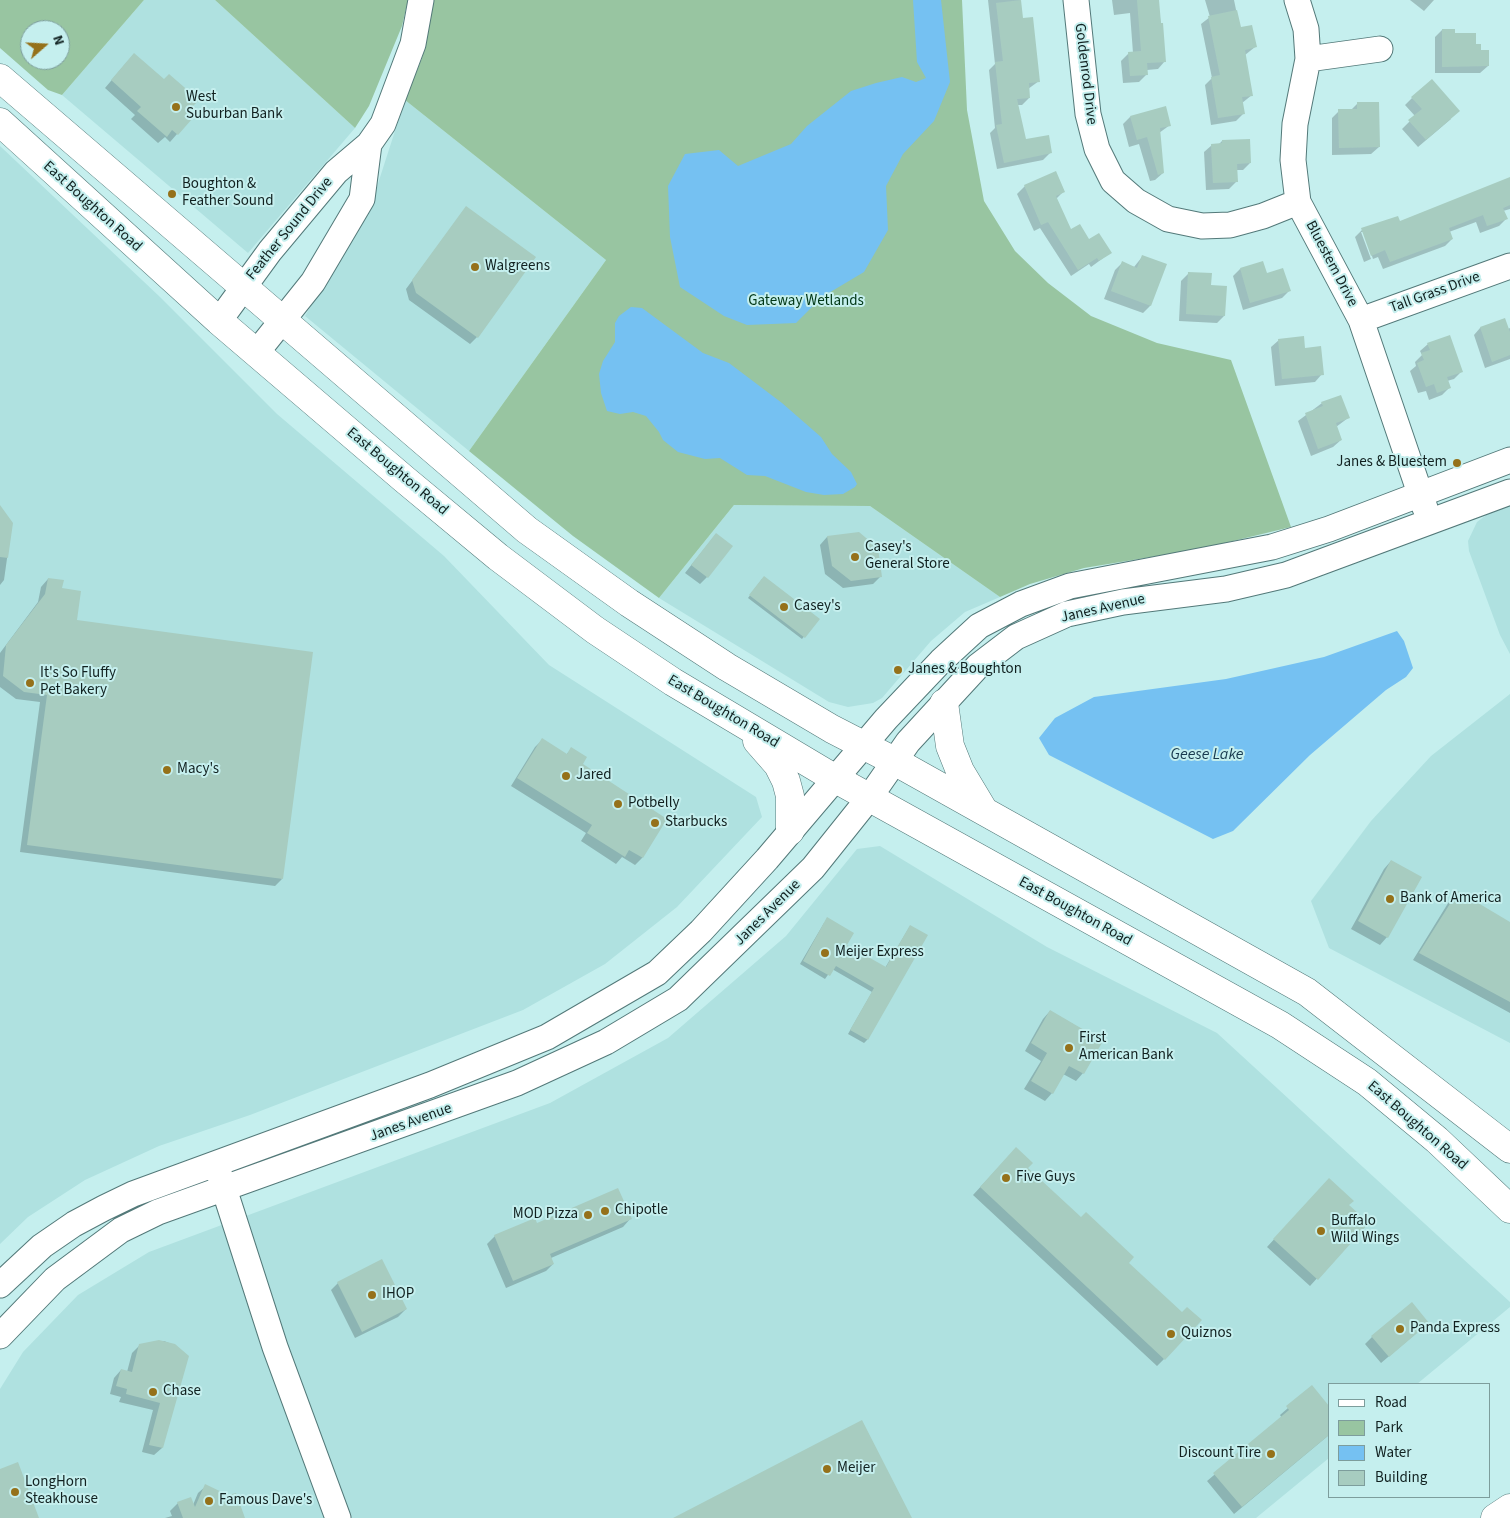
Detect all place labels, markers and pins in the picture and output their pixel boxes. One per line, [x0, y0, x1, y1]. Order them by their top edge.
place label: West Suburban Bank [186, 89, 283, 124]
marker: West Suburban Bank [170, 101, 182, 113]
place label: Boughton & Feather Sound [182, 176, 273, 211]
marker: Boughton & Feather Sound [166, 188, 178, 200]
place label: Walgreens [485, 258, 550, 276]
marker: Walgreens [469, 261, 481, 273]
place label: Janes & Bluestem [1336, 454, 1447, 472]
marker: Janes & Bluestem [1451, 457, 1463, 469]
place label: Casey's General Store [865, 539, 950, 574]
marker: Casey's General Store [849, 551, 861, 563]
place label: Casey's [794, 598, 841, 616]
marker: Casey's [778, 601, 790, 613]
place label: Janes & Boughton [908, 661, 1022, 679]
marker: Janes & Boughton [892, 664, 904, 676]
place label: It's So Fluffy Pet Bakery [40, 665, 116, 700]
marker: It's So Fluffy Pet Bakery [24, 677, 36, 689]
place label: Macy's [177, 761, 219, 779]
marker: Macy's [161, 764, 173, 776]
place label: Jared [576, 767, 612, 785]
marker: Jared [560, 770, 572, 782]
place label: Potbelly [628, 795, 679, 813]
marker: Potbelly [612, 798, 624, 810]
place label: Starbucks [665, 814, 727, 832]
marker: Starbucks [649, 817, 661, 829]
place label: Bank of America [1400, 890, 1502, 908]
marker: Bank of America [1384, 893, 1396, 905]
place label: Meijer Express [835, 944, 924, 962]
marker: Meijer Express [819, 947, 831, 959]
place label: First American Bank [1079, 1030, 1173, 1065]
marker: First American Bank [1063, 1042, 1075, 1054]
place label: Five Guys [1016, 1169, 1075, 1187]
marker: Five Guys [1000, 1172, 1012, 1184]
place label: Chipotle [615, 1202, 668, 1220]
marker: Chipotle [599, 1205, 611, 1217]
place label: MOD Pizza [513, 1206, 578, 1224]
marker: MOD Pizza [582, 1209, 594, 1221]
place label: Buffalo Wild Wings [1331, 1213, 1399, 1248]
marker: Buffalo Wild Wings [1315, 1225, 1327, 1237]
place label: IHOP [382, 1286, 414, 1304]
marker: IHOP [366, 1289, 378, 1301]
place label: Panda Express [1410, 1320, 1500, 1338]
marker: Panda Express [1394, 1323, 1406, 1335]
place label: Quiznos [1181, 1325, 1232, 1343]
marker: Quiznos [1165, 1328, 1177, 1340]
place label: Chase [163, 1383, 201, 1401]
marker: Chase [147, 1386, 159, 1398]
place label: Discount Tire [1178, 1445, 1261, 1463]
marker: Discount Tire [1265, 1448, 1277, 1460]
place label: Meijer [837, 1460, 875, 1478]
marker: Meijer [821, 1463, 833, 1475]
place label: LongHorn Steakhouse [25, 1474, 98, 1509]
marker: LongHorn Steakhouse [9, 1486, 21, 1498]
place label: Famous Dave's [219, 1492, 312, 1510]
marker: Famous Dave's [203, 1495, 215, 1507]

